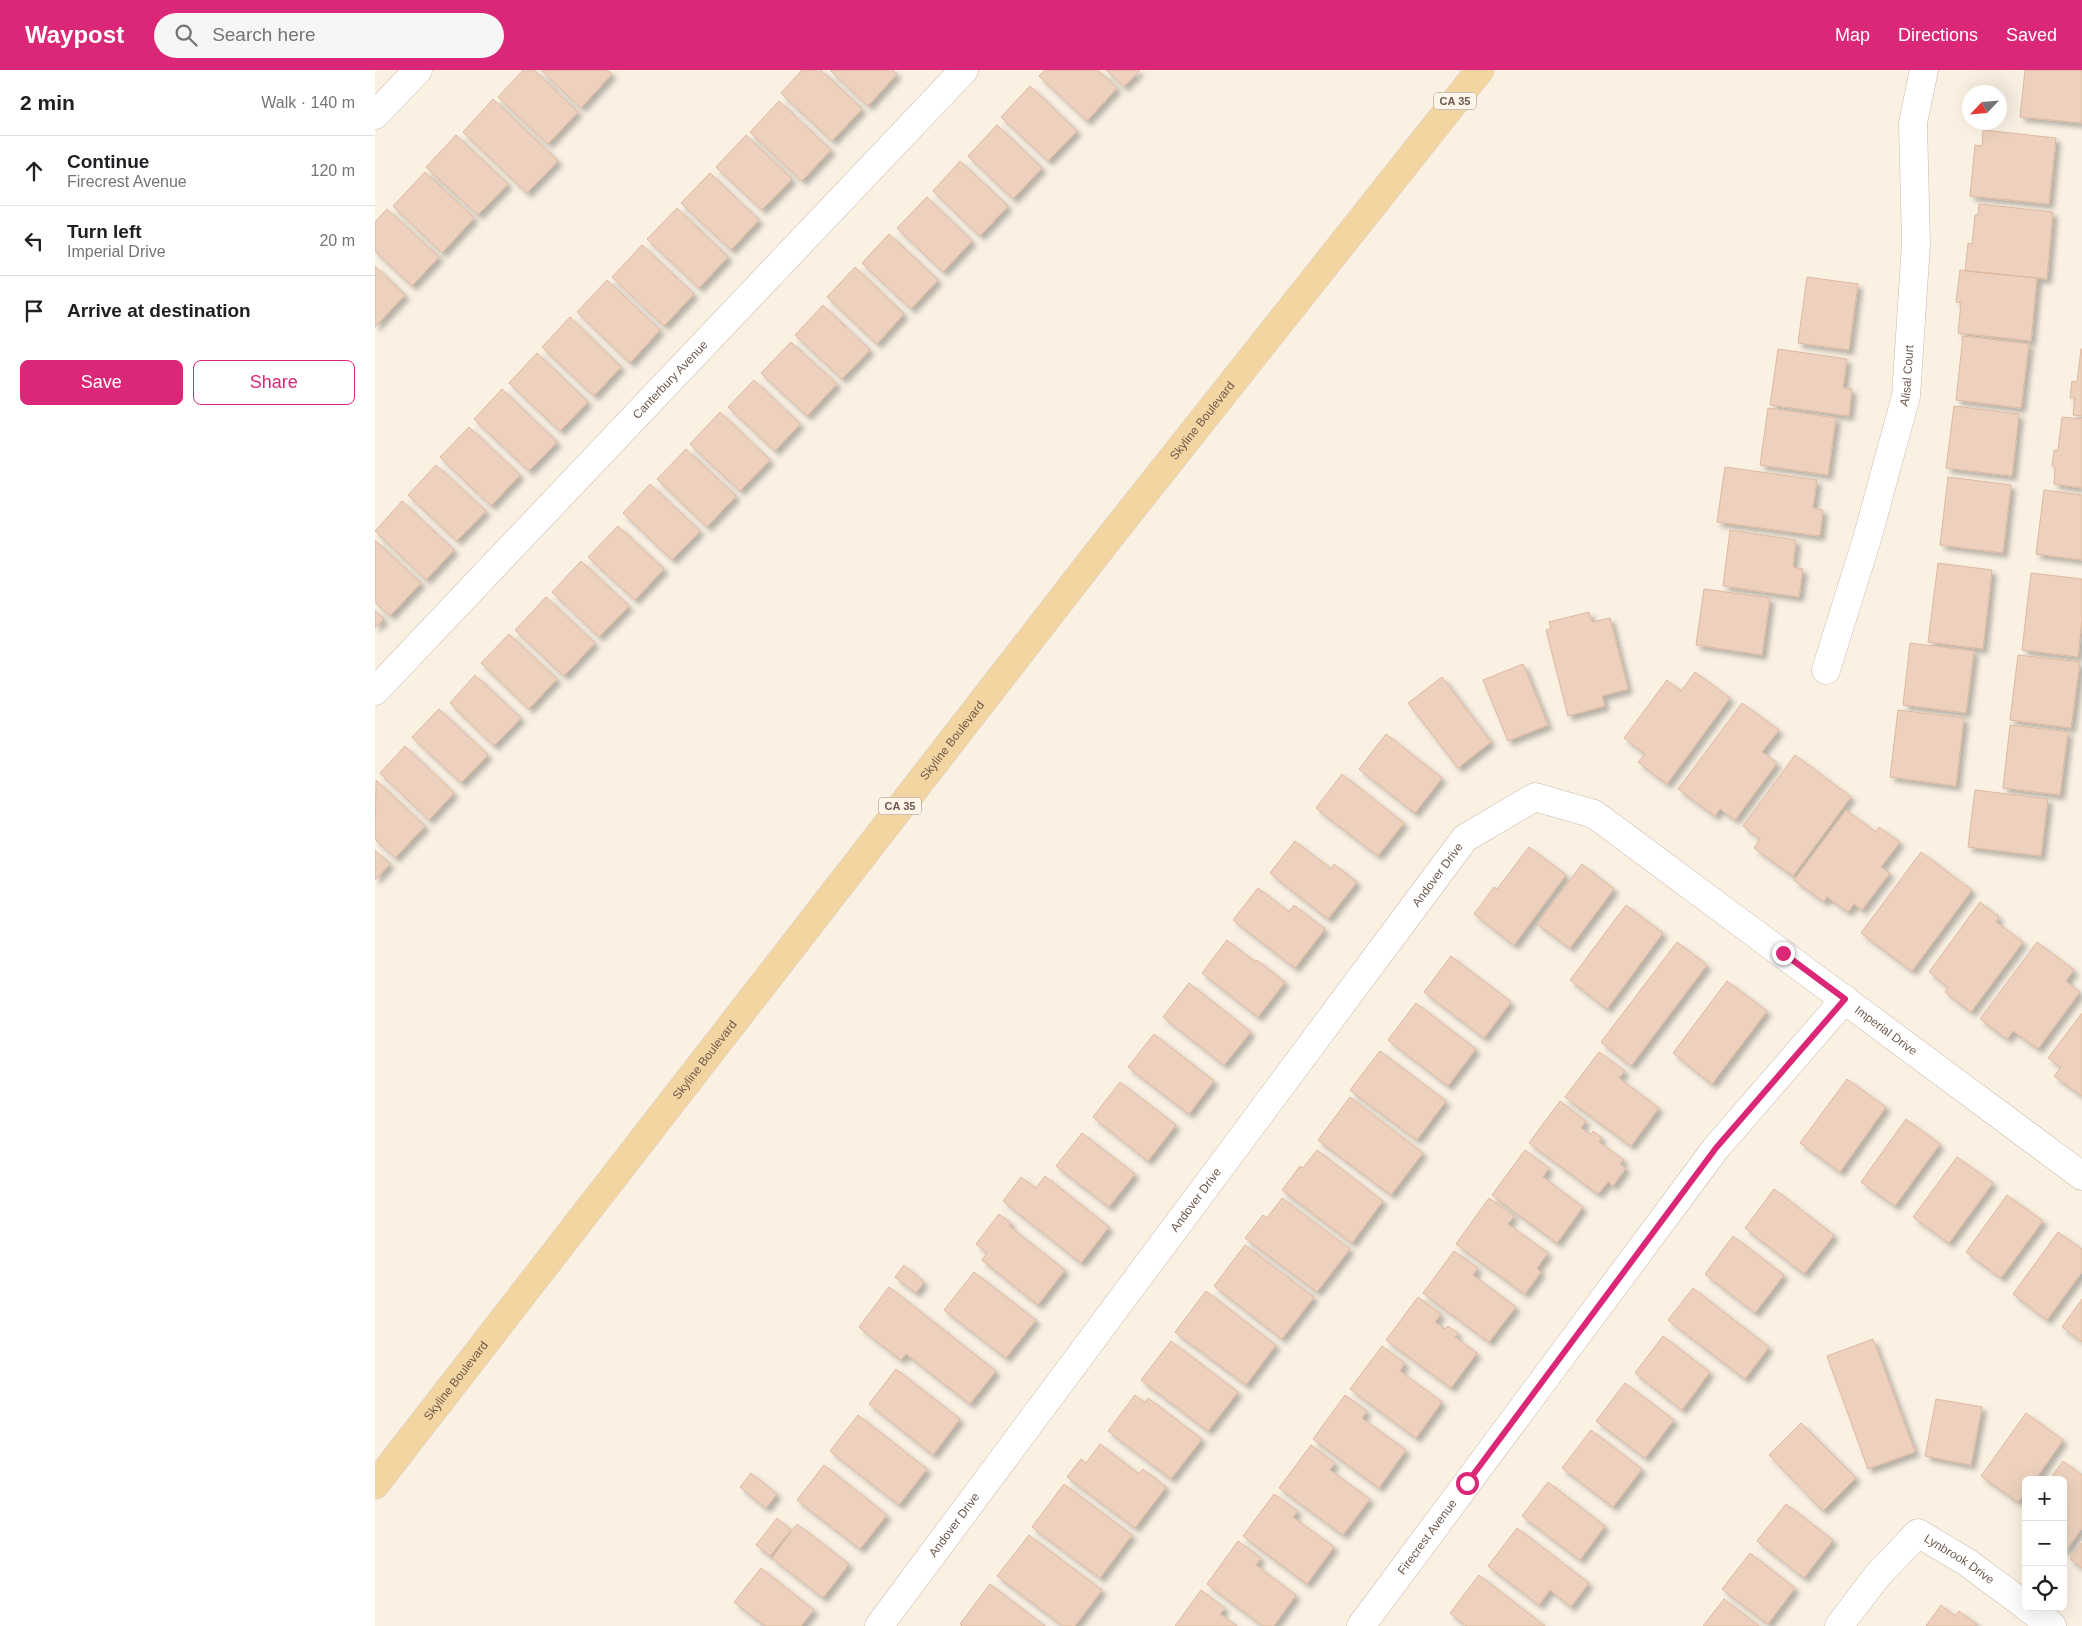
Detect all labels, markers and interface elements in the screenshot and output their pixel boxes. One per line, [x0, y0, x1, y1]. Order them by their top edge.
search box [154, 13, 504, 58]
text: Waypost [25, 21, 124, 48]
icon: search [172, 21, 200, 49]
text: Search here [212, 24, 316, 45]
text: Map [1835, 25, 1870, 45]
text: Directions [1898, 25, 1978, 45]
text: Saved [2006, 25, 2057, 45]
north arrow [1962, 85, 2007, 130]
text: 2 min [20, 91, 75, 114]
road number: CA 35 [1434, 92, 1476, 110]
text: Walk · 140 m [261, 94, 355, 111]
text: Continue [67, 151, 149, 172]
icon: ahead [20, 157, 48, 185]
text: 120 m [311, 162, 355, 179]
text: Firecrest Avenue [67, 173, 187, 190]
text: Turn left [67, 221, 142, 242]
icon: left [20, 227, 48, 255]
text: 20 m [319, 232, 355, 249]
text: Imperial Drive [67, 243, 166, 260]
icon: arrive [20, 297, 48, 325]
text: Arrive at destination [67, 300, 251, 321]
street label: Canterbury Avenue [630, 337, 711, 422]
street label: Alisal Court [1897, 344, 1916, 408]
button: Save [20, 360, 183, 405]
button: Share [193, 360, 355, 405]
street label: Skyline Boulevard [1167, 379, 1238, 463]
street label: Skyline Boulevard [917, 698, 987, 783]
road number: CA 35 [879, 798, 921, 814]
street label: Andover Drive [1409, 840, 1466, 910]
route end [1772, 942, 1795, 965]
street label: Imperial Drive [1852, 1003, 1920, 1058]
street label: Skyline Boulevard [670, 1017, 740, 1102]
street label: Andover Drive [1168, 1165, 1224, 1235]
street label: Skyline Boulevard [421, 1338, 491, 1423]
route start [1456, 1472, 1479, 1495]
map controls [2022, 1476, 2067, 1611]
button: + [2022, 1476, 2067, 1521]
street label: Andover Drive [926, 1490, 983, 1560]
street label: Firecrest Avenue [1395, 1496, 1460, 1577]
button: − [2022, 1521, 2067, 1566]
street label: Lynbrook Drive [1922, 1531, 1997, 1587]
button: locate [2022, 1566, 2067, 1611]

